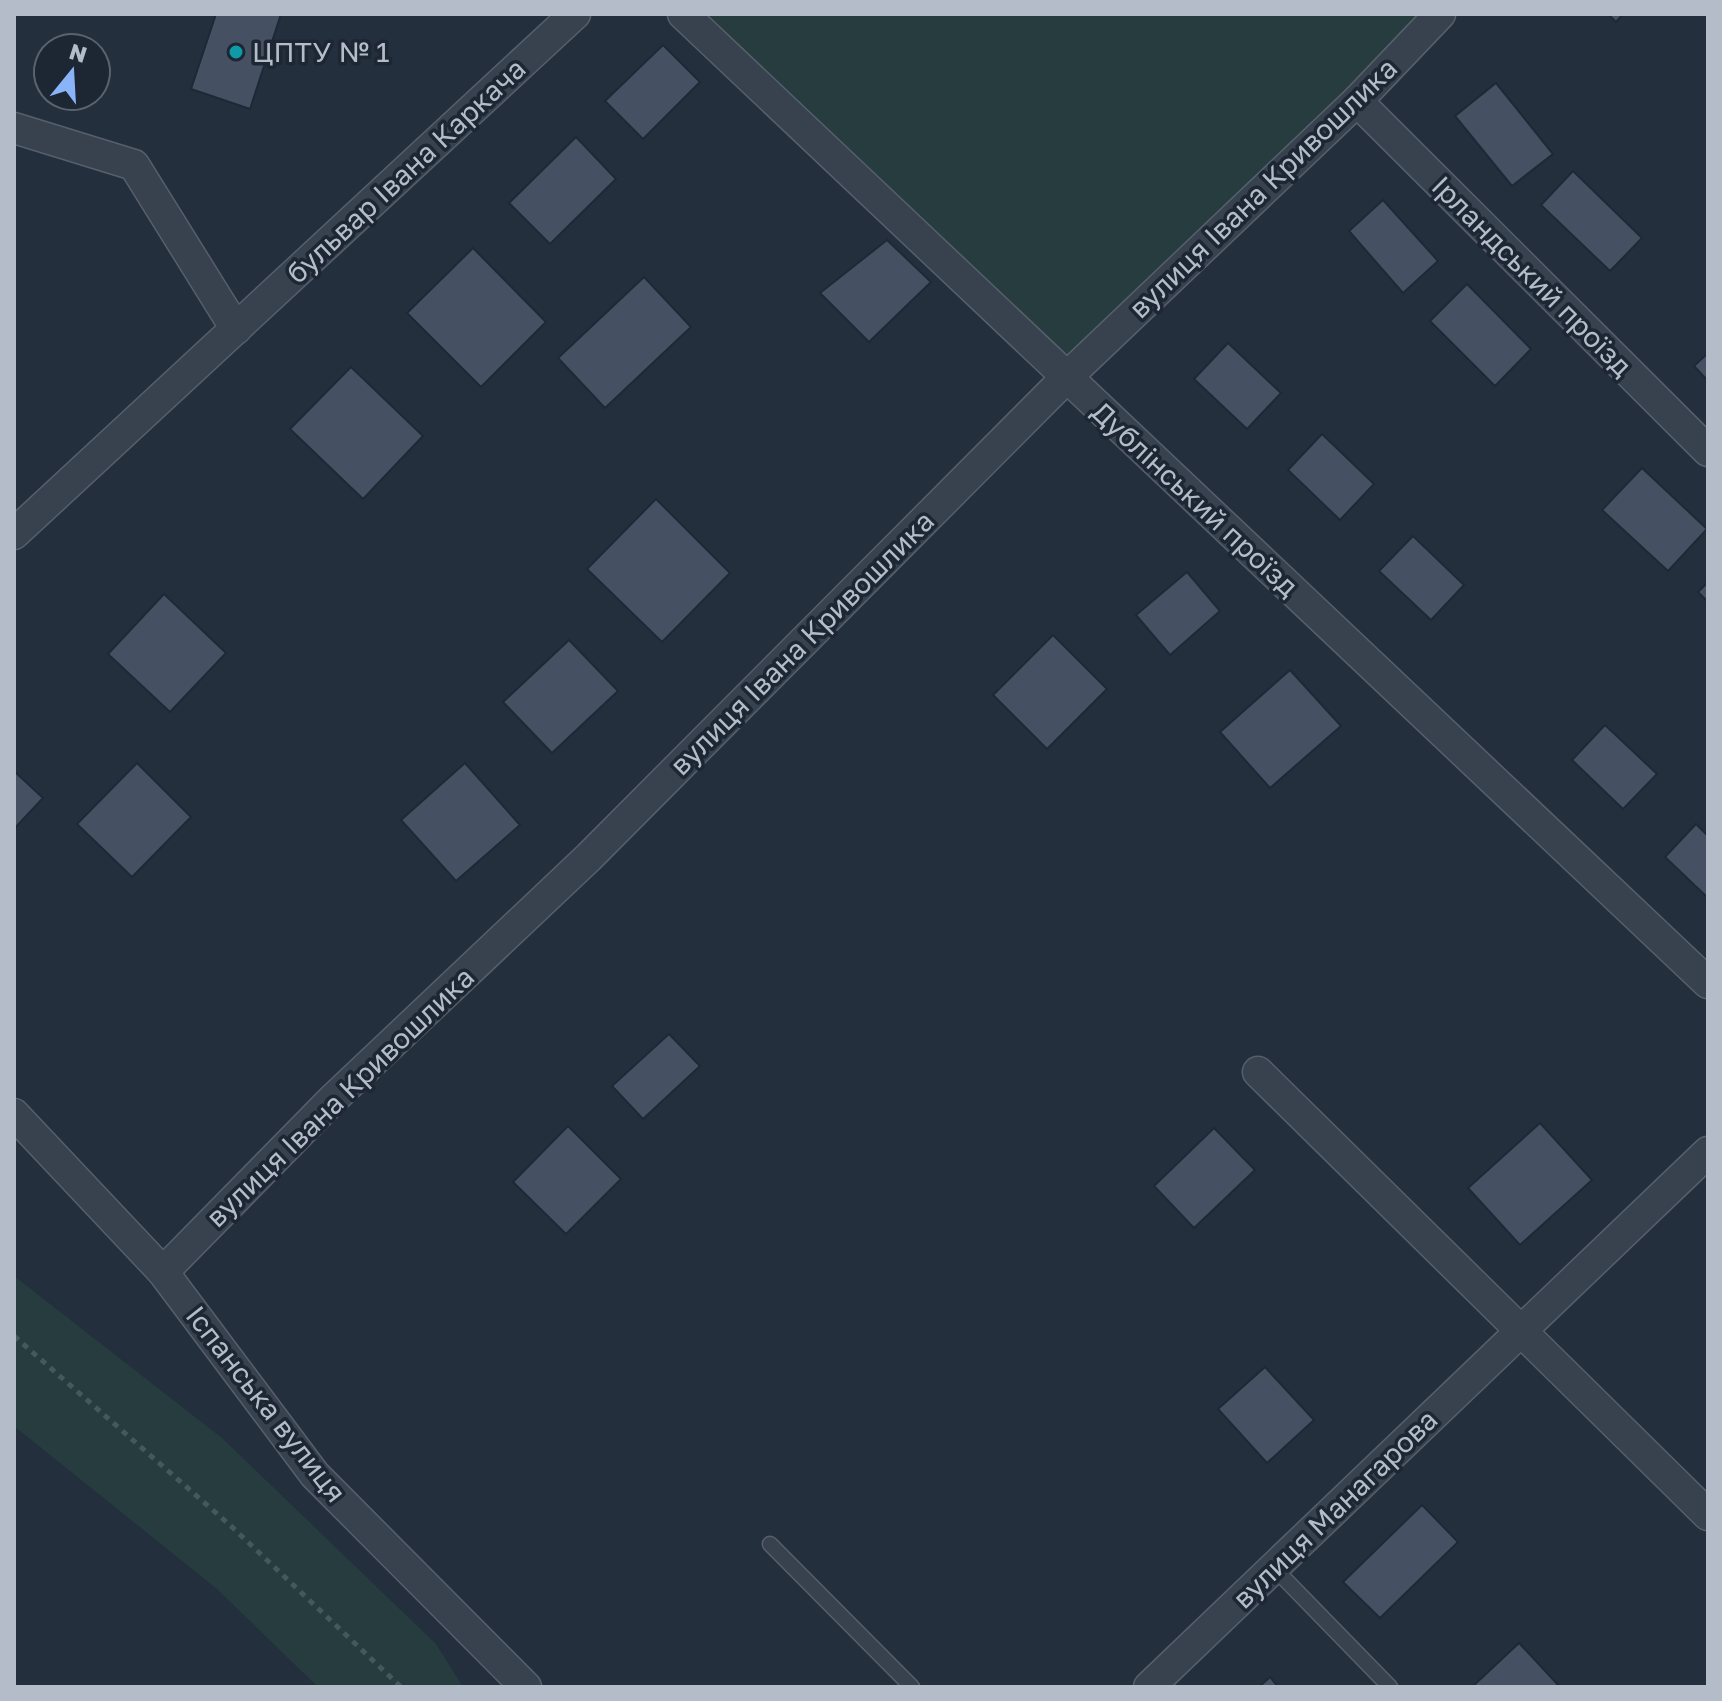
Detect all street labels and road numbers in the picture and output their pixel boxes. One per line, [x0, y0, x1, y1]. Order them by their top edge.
street label: вулиця Івана Кривошлика [1122, 51, 1403, 324]
street label: бульвар Івана Каркача [280, 52, 532, 290]
street label: Ірландський проїзд [1426, 169, 1639, 383]
street label: Дублінський проїзд [1085, 394, 1305, 603]
street label: вулиця Івана Кривошлика [663, 504, 940, 781]
street label: вулиця Івана Кривошлика [199, 960, 480, 1233]
street label: Іспанська вулиця [180, 1299, 353, 1508]
street label: вулиця Манагарова [1226, 1403, 1444, 1615]

